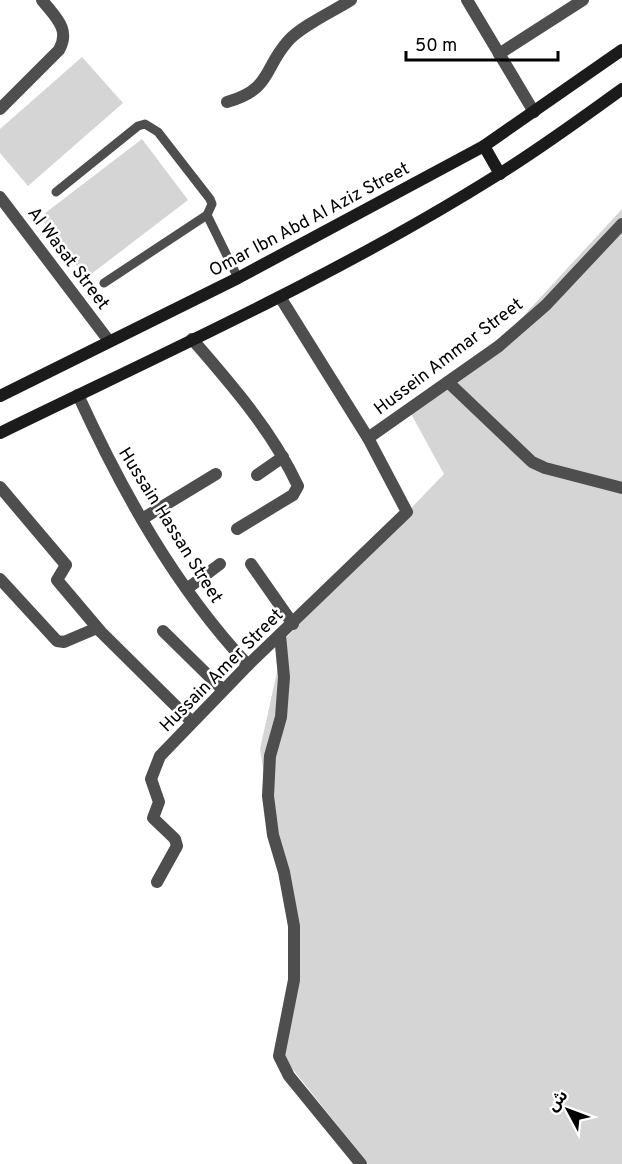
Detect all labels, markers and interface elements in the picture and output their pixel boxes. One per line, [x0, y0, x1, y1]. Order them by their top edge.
scale bar [406, 24, 558, 62]
text: 50 m [415, 35, 457, 58]
street label: Omar Ibn Abd Al Aziz Street [206, 158, 414, 283]
street label: Al Wasat Street [22, 203, 114, 315]
street label: Hussein Ammar Street [370, 294, 528, 421]
street label: Hussain Hassan Street [112, 444, 227, 608]
street label: Hussain Amer Street [155, 604, 289, 738]
north arrow [538, 1080, 598, 1140]
text: ش [543, 1087, 573, 1116]

